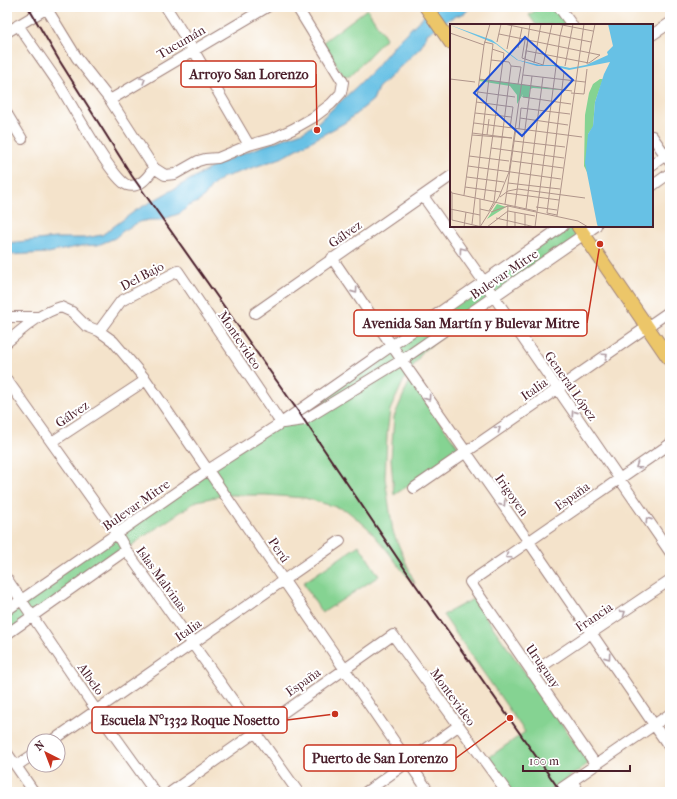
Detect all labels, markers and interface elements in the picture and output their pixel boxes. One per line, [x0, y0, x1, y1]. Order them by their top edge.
street label: Tucumán [154, 22, 208, 62]
inset map [450, 24, 653, 227]
callout: Arroyo San Lorenzo [181, 61, 316, 87]
text: Arroyo San Lorenzo [188, 66, 309, 83]
one-way arrow [139, 78, 146, 85]
street label: Gálvez [326, 217, 365, 251]
street label: Bulevar Mitre [467, 246, 541, 302]
one-way arrow [460, 248, 467, 255]
street label: Del Bajo [118, 258, 167, 294]
one-way arrow [350, 286, 357, 293]
street label: Montevideo [215, 308, 265, 372]
callout: Avenida San Martín y Bulevar Mitre [354, 310, 587, 336]
text: Avenida San Martín y Bulevar Mitre [361, 315, 580, 332]
street label: General López [542, 348, 601, 424]
one-way arrow [601, 354, 608, 361]
street label: Italia [518, 374, 551, 403]
one-way arrow [423, 394, 431, 401]
street label: Gálvez [52, 397, 92, 431]
one-way arrow [572, 410, 579, 417]
one-way arrow [494, 427, 501, 434]
one-way arrow [635, 461, 642, 469]
street label: Irigoyen [492, 471, 532, 519]
street label: Bulevar Mitre [100, 476, 173, 534]
street label: España [552, 478, 593, 513]
one-way arrow [498, 500, 506, 507]
one-way arrow [646, 517, 653, 524]
street label: Perú [265, 535, 293, 566]
street label: Islas Malvinas [133, 543, 191, 615]
one-way arrow [505, 551, 512, 559]
street label: Francia [573, 599, 616, 635]
one-way arrow [618, 611, 625, 618]
street label: Italia [172, 615, 205, 644]
street label: Uruguay [522, 641, 564, 692]
one-way arrow [603, 653, 610, 660]
street label: Albelo [74, 659, 107, 698]
street label: España [283, 664, 324, 699]
street label: Montevideo [427, 665, 479, 729]
callout: Escuela N°1332 Roque Nosetto [92, 707, 287, 733]
text: Escuela N°1332 Roque Nosetto [100, 712, 280, 729]
north arrow [26, 733, 66, 773]
text: N [32, 738, 48, 754]
callout: Puerto de San Lorenzo [304, 745, 456, 771]
scale bar [523, 747, 630, 773]
text: Puerto de San Lorenzo [312, 750, 448, 767]
text: 100 m [529, 754, 559, 768]

